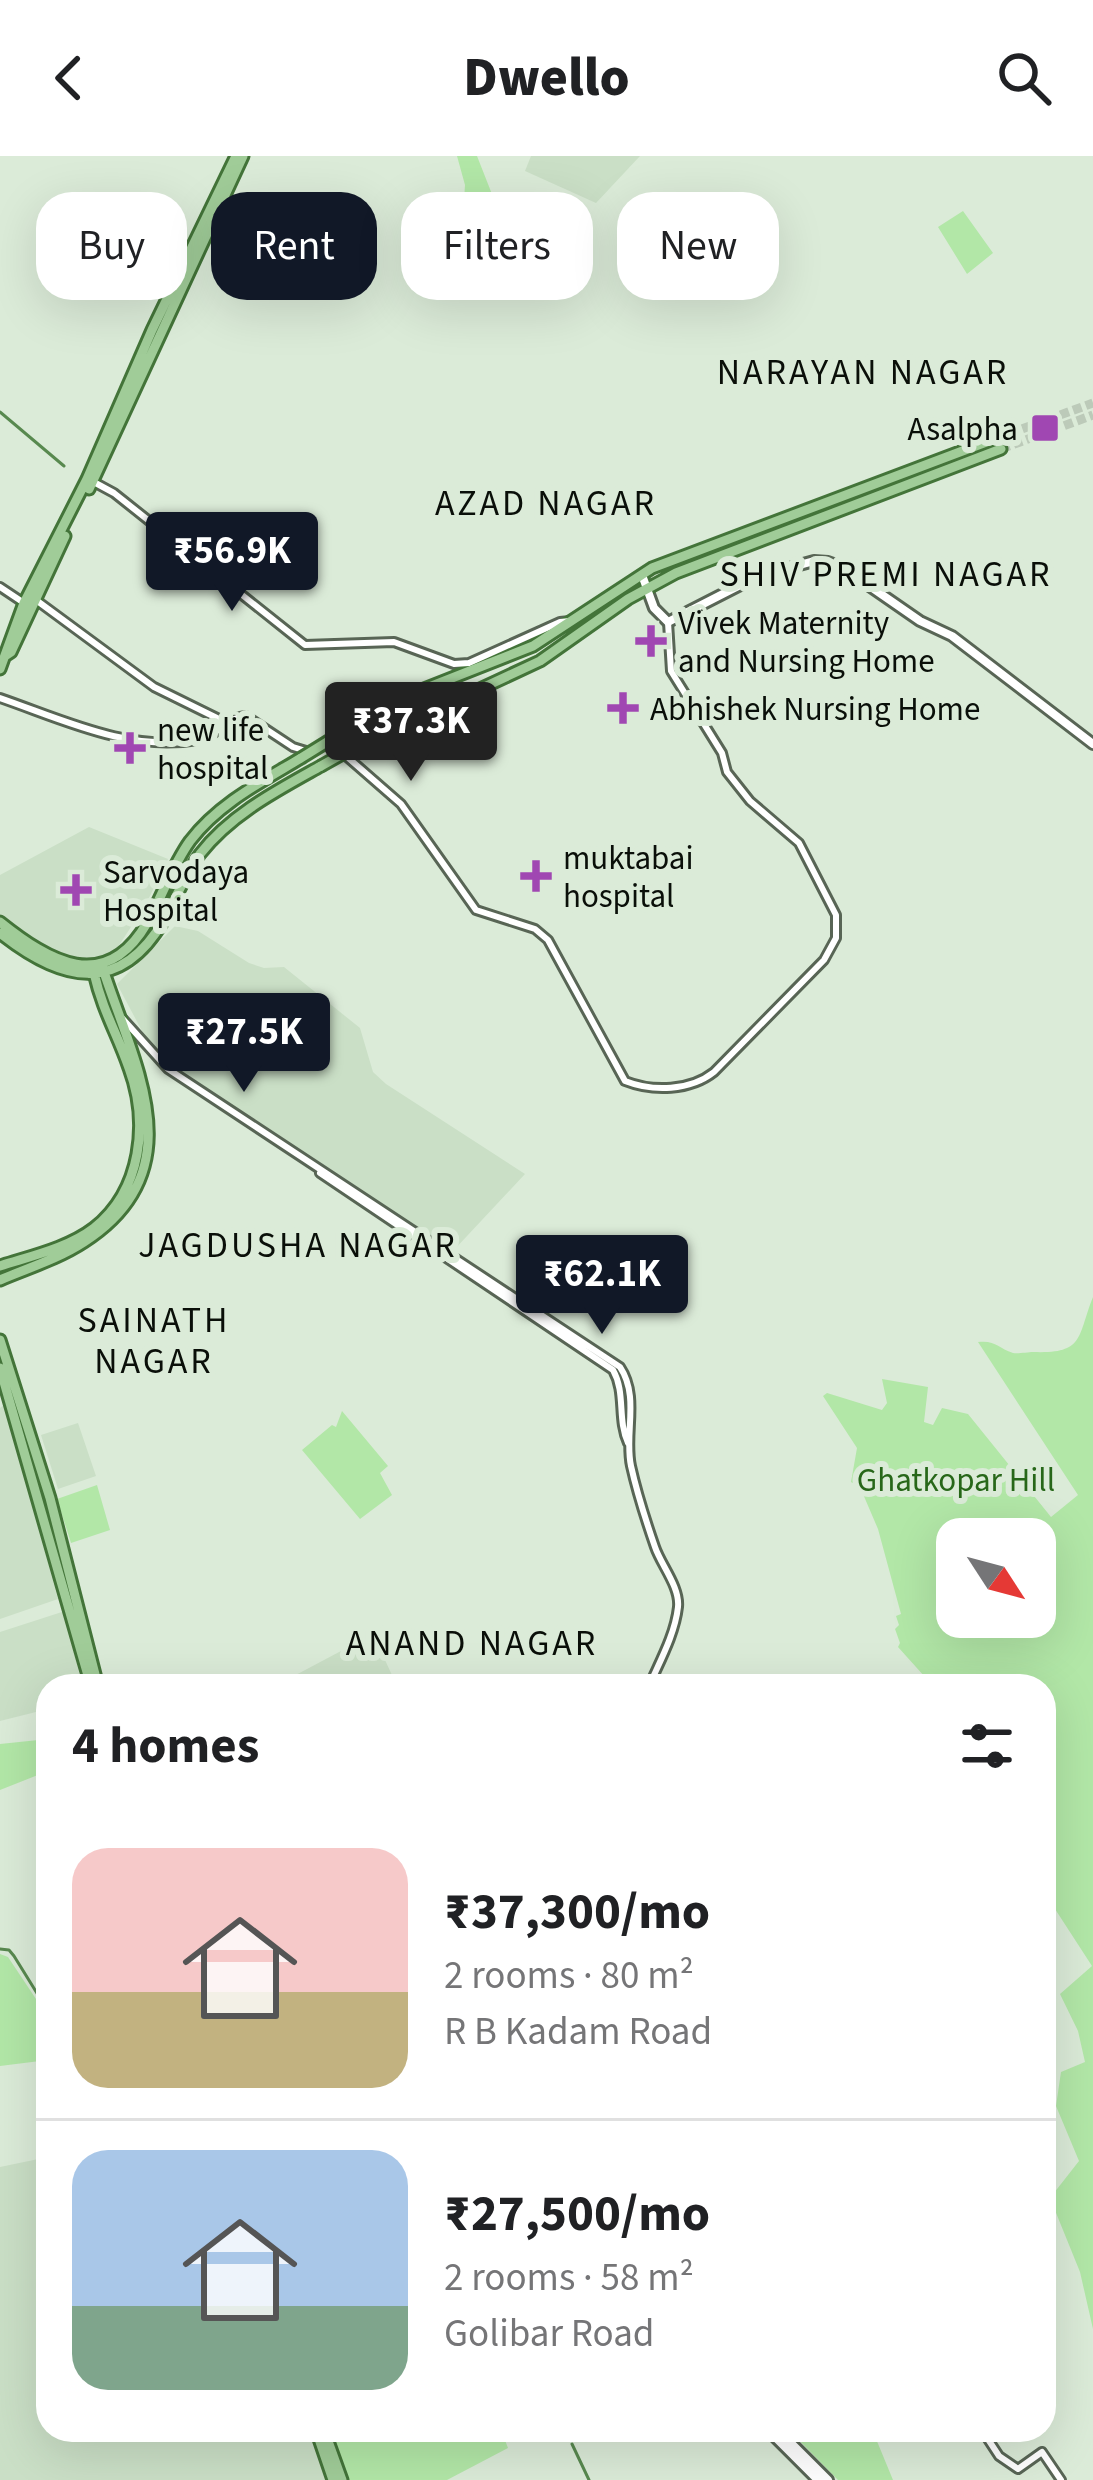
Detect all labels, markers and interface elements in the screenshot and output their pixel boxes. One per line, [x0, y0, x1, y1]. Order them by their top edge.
text: Dwello [463, 40, 630, 117]
icon: back [36, 45, 102, 111]
icon: search [991, 45, 1057, 111]
chip: Buy [36, 192, 187, 300]
chip: Rent [211, 192, 377, 300]
chip: Filters [401, 192, 593, 300]
chip: New [617, 192, 779, 300]
district label: NARAYAN NAGAR [717, 347, 1009, 398]
place label: Asalpha [908, 406, 1018, 453]
marker: Asalpha [1029, 412, 1061, 444]
district label: AZAD NAGAR [435, 478, 657, 529]
pin: ₹56.9K [134, 512, 330, 614]
text: ₹56.9K [173, 523, 291, 579]
district label: SHIV PREMI NAGAR [719, 549, 1053, 600]
place label: Vivek Maternity and Nursing Home [678, 600, 935, 685]
marker: Vivek Maternity and Nursing Home [635, 625, 667, 657]
pin: ₹37.3K [313, 682, 509, 784]
place label: Abhishek Nursing Home [650, 686, 980, 733]
marker: Abhishek Nursing Home [607, 692, 639, 724]
text: ₹37.3K [352, 693, 470, 749]
place label: new life hospital [157, 707, 269, 792]
marker: new life hospital [114, 732, 146, 764]
place label: muktabai hospital [563, 835, 694, 920]
place label: Sarvodaya Hospital [103, 849, 249, 934]
marker: muktabai hospital [520, 860, 552, 892]
marker: Sarvodaya Hospital [60, 874, 92, 906]
pin: ₹27.5K [146, 993, 342, 1095]
text: ₹27.5K [185, 1004, 303, 1060]
district label: JAGDUSHA NAGAR [138, 1220, 458, 1271]
pin: ₹62.1K [504, 1235, 700, 1337]
text: ₹62.1K [543, 1246, 661, 1302]
district label: SAINATH NAGAR [78, 1295, 230, 1387]
park label: Ghatkopar Hill [857, 1457, 1055, 1504]
north arrow [936, 1518, 1056, 1638]
map controls [936, 1518, 1056, 1638]
district label: ANAND NAGAR [346, 1618, 598, 1669]
text: 4 homes [72, 1710, 259, 1782]
icon: filters [954, 1713, 1020, 1779]
text: ₹37,300/mo [444, 1876, 710, 1948]
icon: home [168, 1896, 312, 2040]
text: 2 rooms · 80 m² [444, 1948, 694, 2004]
text: R B Kadam Road [444, 2004, 712, 2060]
text: ₹27,500/mo [444, 2178, 710, 2250]
icon: home [168, 2198, 312, 2342]
text: 2 rooms · 58 m² [444, 2250, 694, 2306]
text: Golibar Road [444, 2306, 654, 2362]

